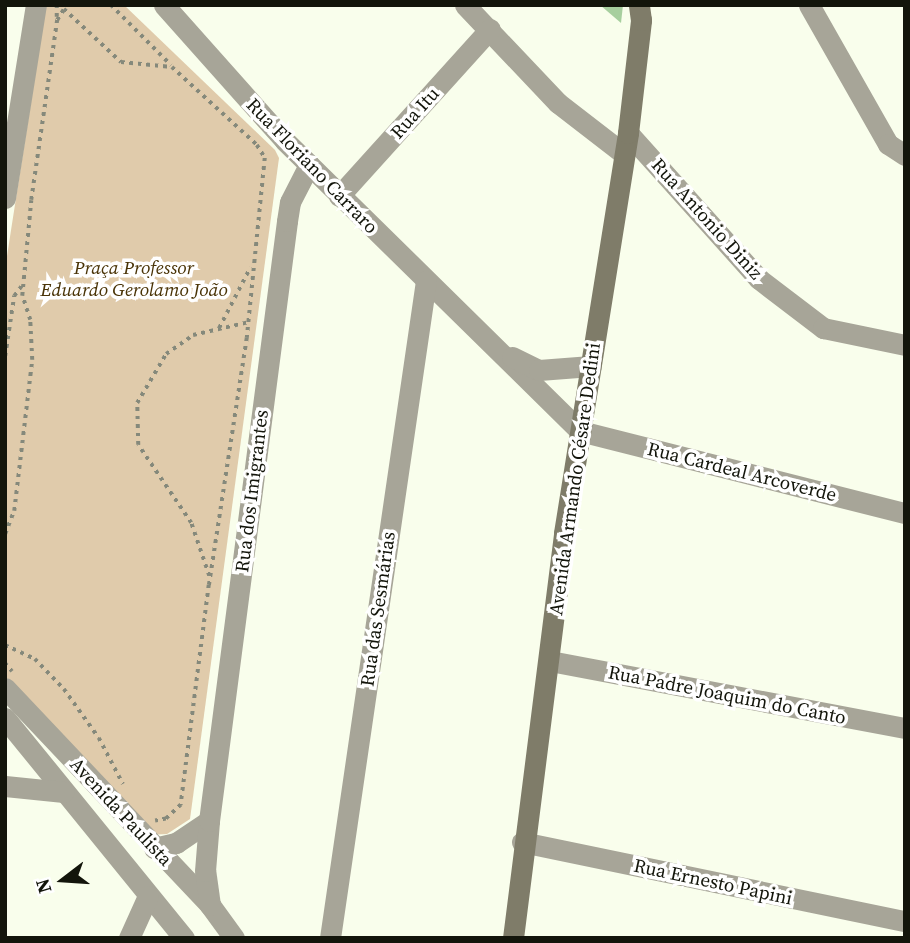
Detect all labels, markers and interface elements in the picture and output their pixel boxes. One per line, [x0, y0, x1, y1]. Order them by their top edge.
street label: Rua Itu [386, 83, 444, 143]
street label: Rua Floriano Carraro [242, 94, 382, 238]
street label: Rua Antonio Diniz [647, 154, 767, 284]
park label: Praça Professor Eduardo Gerolamo João [40, 257, 228, 301]
street label: Avenida Armando Césare Dedini [545, 341, 605, 617]
street label: Rua dos Imigrantes [231, 408, 273, 574]
street label: Rua Cardeal Arcoverde [645, 437, 839, 507]
street label: Rua das Sesmárias [356, 530, 400, 688]
street label: Rua Padre Joaquim do Canto [606, 661, 848, 729]
street label: Avenida Paulista [65, 753, 177, 871]
north arrow [28, 845, 98, 915]
street label: Rua Ernesto Papini [632, 854, 794, 910]
text: N [28, 876, 57, 897]

